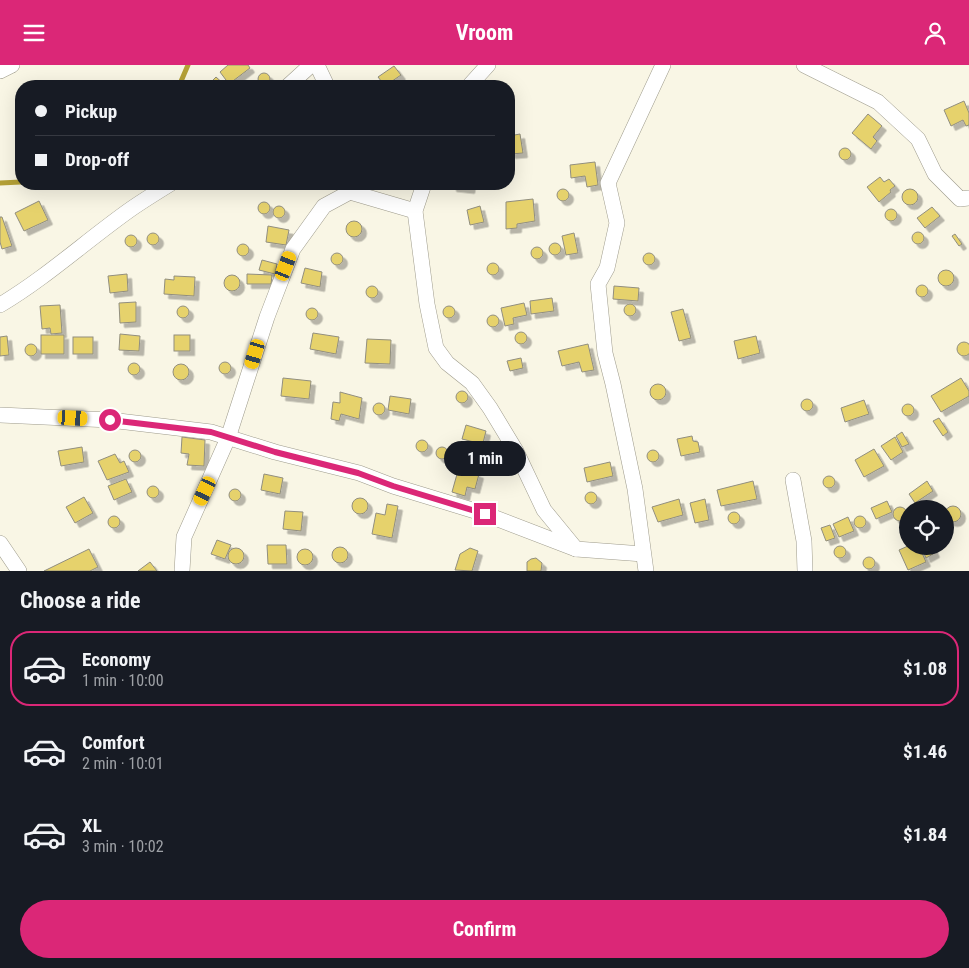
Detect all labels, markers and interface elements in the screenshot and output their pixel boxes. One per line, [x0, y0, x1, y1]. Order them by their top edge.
icon: menu [20, 19, 48, 47]
icon: person [921, 19, 949, 47]
text: Vroom [456, 20, 513, 45]
text: Pickup [65, 100, 117, 123]
text: Drop-off [65, 148, 129, 171]
car [273, 249, 298, 283]
car [243, 337, 266, 371]
route start [99, 409, 121, 431]
car [57, 410, 88, 426]
callout: 1 min [444, 441, 526, 477]
text: 1 min [467, 449, 503, 468]
car [191, 474, 218, 508]
map controls [899, 500, 954, 555]
button: locate [899, 500, 954, 555]
route end [474, 503, 496, 525]
text: Choose a ride [20, 588, 141, 613]
icon: car [22, 646, 67, 691]
text: Economy [82, 648, 151, 671]
text: $1.08 [903, 657, 947, 680]
text: 1 min · 10:00 [82, 671, 164, 690]
icon: car [22, 729, 67, 774]
text: Comfort [82, 731, 145, 754]
text: $1.46 [903, 740, 947, 763]
text: 2 min · 10:01 [82, 754, 164, 773]
icon: car [22, 812, 67, 857]
text: XL [82, 814, 102, 837]
text: $1.84 [903, 823, 947, 846]
text: 3 min · 10:02 [82, 837, 164, 856]
button: Confirm [20, 900, 949, 958]

